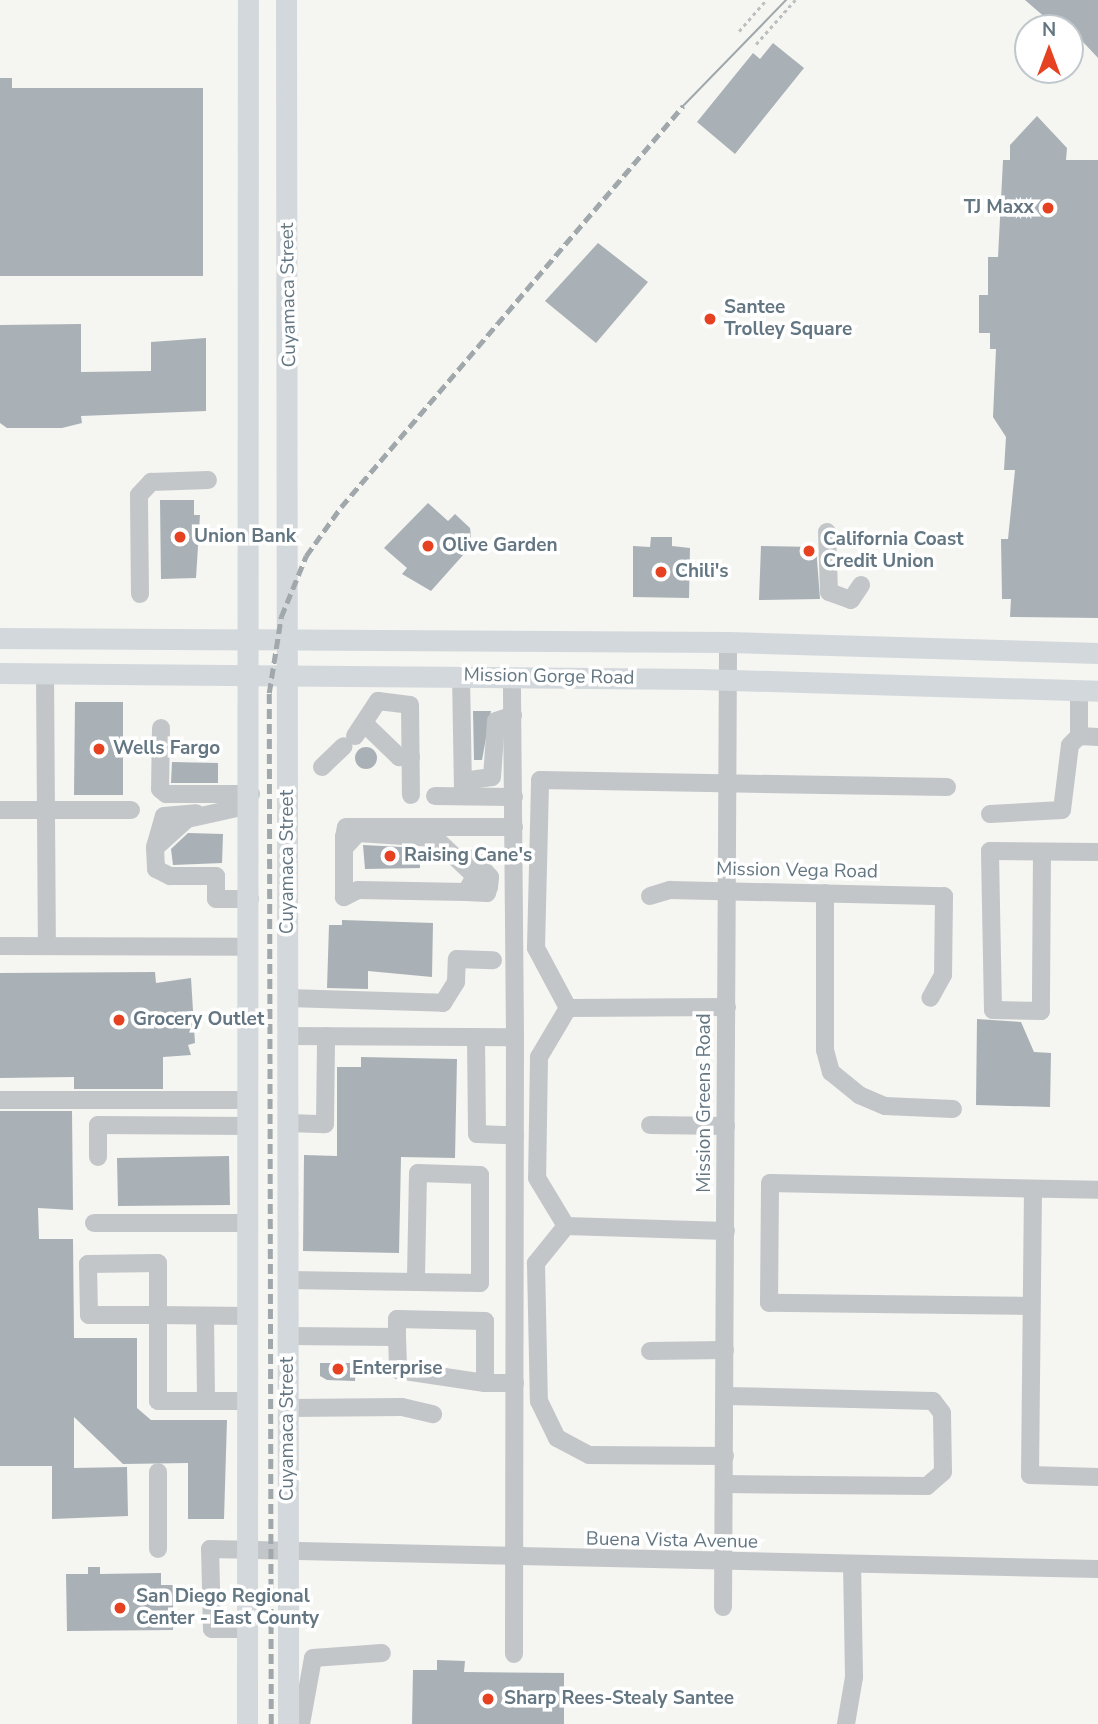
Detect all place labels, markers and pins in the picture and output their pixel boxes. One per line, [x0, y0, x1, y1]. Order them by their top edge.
place label: TJ Maxx [964, 197, 1034, 219]
marker: TJ Maxx [1040, 200, 1056, 216]
place label: Santee Trolley Square [724, 297, 852, 341]
marker: Santee Trolley Square [702, 311, 718, 327]
place label: Union Bank [194, 526, 296, 548]
marker: Union Bank [172, 529, 188, 545]
place label: California Coast Credit Union [823, 529, 963, 573]
place label: Olive Garden [442, 535, 558, 557]
marker: Olive Garden [420, 538, 436, 554]
marker: California Coast Credit Union [801, 543, 817, 559]
place label: Chili's [675, 561, 729, 583]
marker: Chili's [653, 564, 669, 580]
place label: Wells Fargo [113, 738, 220, 760]
marker: Wells Fargo [91, 741, 107, 757]
place label: Raising Cane's [404, 845, 532, 867]
marker: Raising Cane's [382, 848, 398, 864]
place label: Grocery Outlet [133, 1009, 264, 1031]
marker: Grocery Outlet [111, 1012, 127, 1028]
place label: Enterprise [352, 1358, 443, 1380]
marker: Enterprise [330, 1361, 346, 1377]
place label: San Diego Regional Center - East County [136, 1586, 319, 1630]
marker: San Diego Regional Center - East County [110, 1598, 130, 1618]
place label: Sharp Rees-Stealy Santee [504, 1688, 734, 1710]
marker: Sharp Rees-Stealy Santee [478, 1689, 498, 1709]

